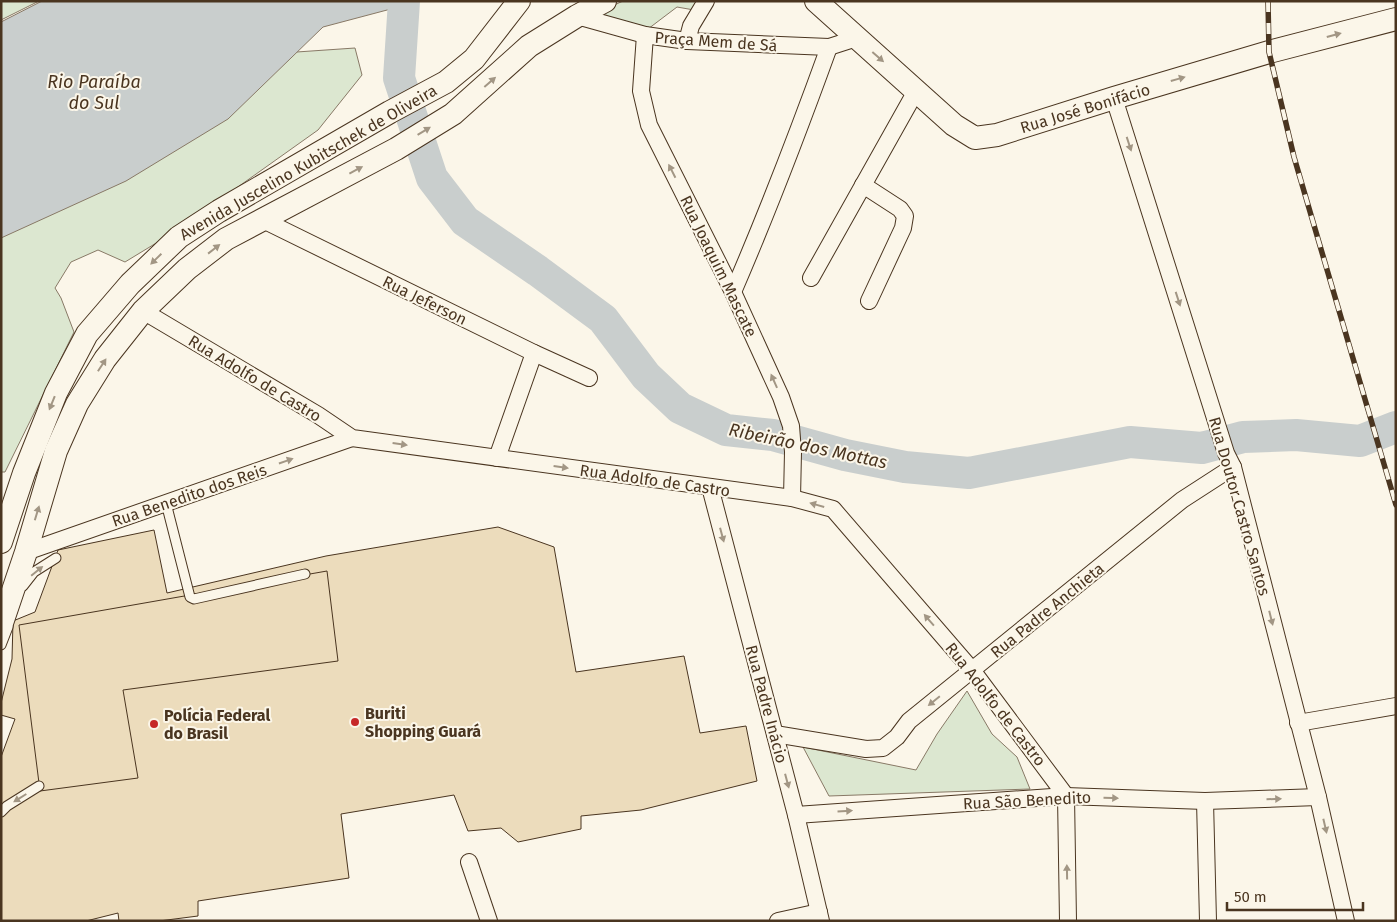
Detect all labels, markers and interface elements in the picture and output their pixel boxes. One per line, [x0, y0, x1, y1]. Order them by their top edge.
street label: Praça Mem de Sá [654, 28, 778, 56]
one-way arrow [1327, 31, 1342, 39]
one-way arrow [872, 52, 885, 63]
water label: Rio Paraíba do Sul [47, 71, 141, 114]
one-way arrow [1170, 74, 1185, 82]
one-way arrow [483, 77, 496, 88]
street label: Rua José Bonifácio [1018, 80, 1152, 137]
street label: Avenida Juscelino Kubitschek de Oliveira [176, 81, 440, 244]
one-way arrow [418, 127, 431, 136]
one-way arrow [1126, 137, 1133, 152]
one-way arrow [668, 164, 676, 179]
one-way arrow [349, 166, 363, 174]
street label: Rua Joaquim Mascate [676, 192, 761, 340]
one-way arrow [207, 243, 220, 254]
one-way arrow [151, 252, 163, 264]
street label: Rua Jeferson [379, 272, 470, 329]
one-way arrow [1174, 292, 1182, 307]
street label: Rua Adolfo de Castro [185, 331, 325, 426]
one-way arrow [97, 358, 107, 372]
one-way arrow [769, 373, 778, 388]
one-way arrow [48, 396, 56, 411]
street label: Rua Doutor Castro Santos [1205, 414, 1274, 598]
water label: Ribeirão dos Mottas [727, 418, 889, 474]
one-way arrow [392, 441, 408, 449]
one-way arrow [279, 457, 294, 464]
street label: Rua Benedito dos Reis [109, 460, 269, 531]
street label: Rua Adolfo de Castro [579, 461, 731, 500]
one-way arrow [553, 463, 569, 471]
one-way arrow [810, 501, 825, 509]
one-way arrow [34, 505, 42, 520]
one-way arrow [719, 527, 727, 542]
street label: Rua Padre Anchieta [987, 559, 1108, 662]
one-way arrow [30, 566, 43, 577]
one-way arrow [1267, 610, 1275, 625]
one-way arrow [924, 614, 935, 626]
street label: Rua Adolfo de Castro [941, 639, 1050, 770]
street label: Rua Padre Inácio [742, 643, 791, 765]
one-way arrow [928, 695, 941, 706]
place label: Buriti Shopping Guará [365, 704, 481, 741]
place label: Polícia Federal do Brasil [164, 706, 270, 743]
marker: Buriti Shopping Guará [349, 716, 361, 728]
marker: Polícia Federal do Brasil [148, 718, 160, 730]
one-way arrow [783, 773, 791, 788]
street label: Rua São Benedito [962, 788, 1092, 813]
one-way arrow [13, 793, 26, 803]
one-way arrow [1104, 794, 1120, 802]
one-way arrow [1266, 794, 1282, 802]
one-way arrow [837, 807, 853, 815]
one-way arrow [1321, 818, 1329, 834]
one-way arrow [1063, 864, 1071, 880]
scale bar [1227, 880, 1363, 912]
text: 50 m [1234, 888, 1267, 906]

